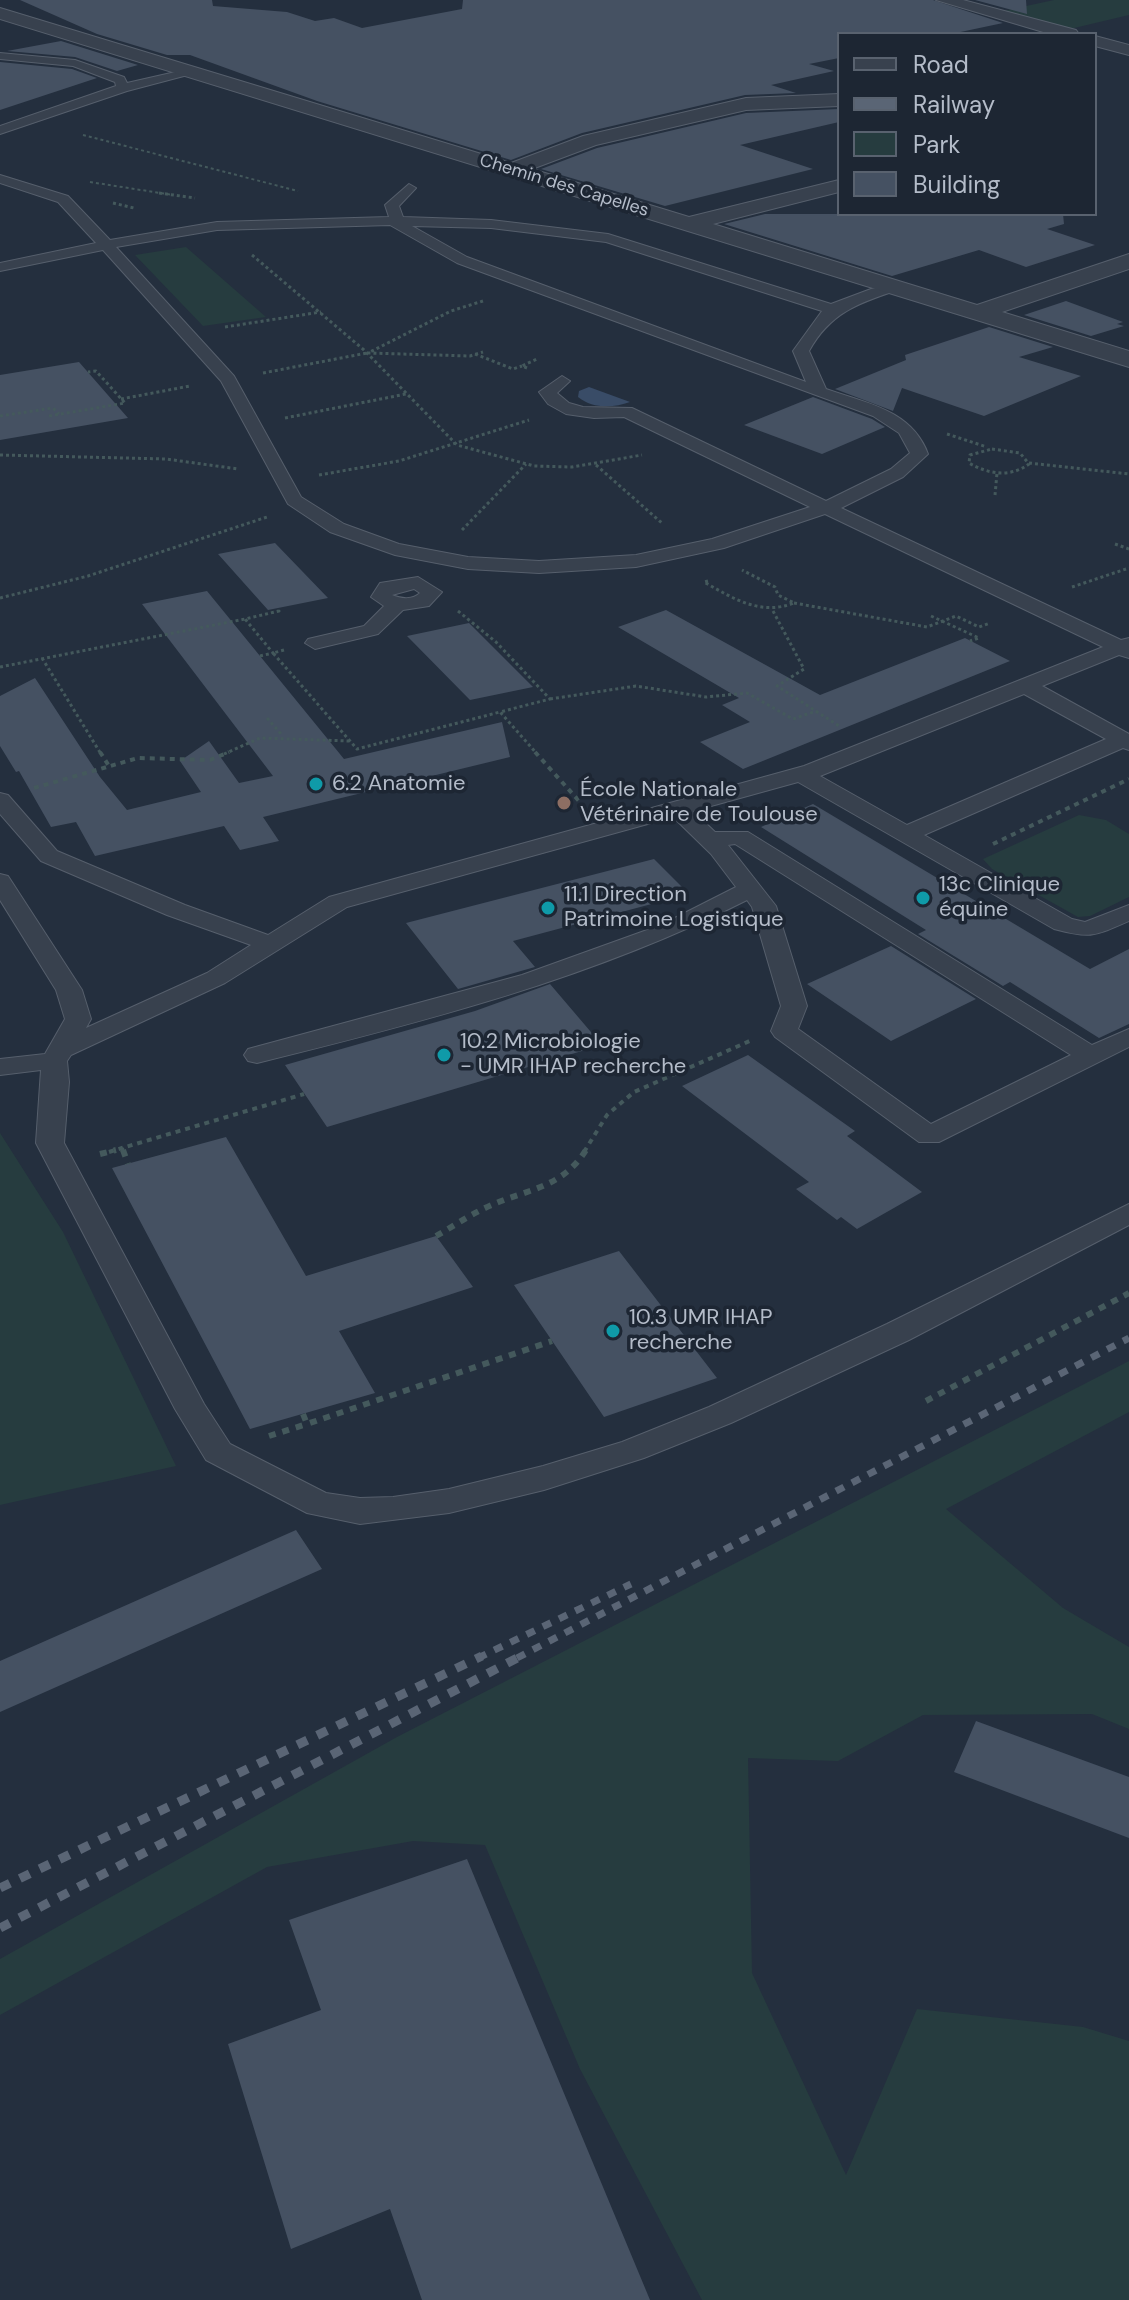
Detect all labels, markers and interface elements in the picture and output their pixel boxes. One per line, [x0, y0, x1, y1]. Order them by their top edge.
legend [837, 32, 1097, 216]
text: Road [913, 49, 969, 80]
text: Railway [913, 89, 995, 120]
text: Park [913, 129, 960, 160]
street label: Chemin des Capelles [477, 150, 651, 222]
text: Building [913, 169, 1000, 200]
place label: 6.2 Anatomie [332, 771, 465, 797]
marker: 6.2 Anatomie [307, 775, 325, 793]
place label: École Nationale Vétérinaire de Toulouse [580, 777, 818, 828]
marker: École Nationale Vétérinaire de Toulouse [555, 794, 573, 812]
place label: 13c Clinique équine [939, 872, 1060, 924]
place label: 11.1 Direction Patrimoine Logistique [564, 882, 783, 934]
marker: 13c Clinique équine [914, 889, 932, 907]
marker: 11.1 Direction Patrimoine Logistique [539, 899, 557, 917]
place label: 10.2 Microbiologie - UMR IHAP recherche [460, 1029, 686, 1080]
marker: 10.2 Microbiologie - UMR IHAP recherche [435, 1046, 453, 1064]
place label: 10.3 UMR IHAP recherche [629, 1305, 773, 1356]
marker: 10.3 UMR IHAP recherche [604, 1322, 622, 1340]

